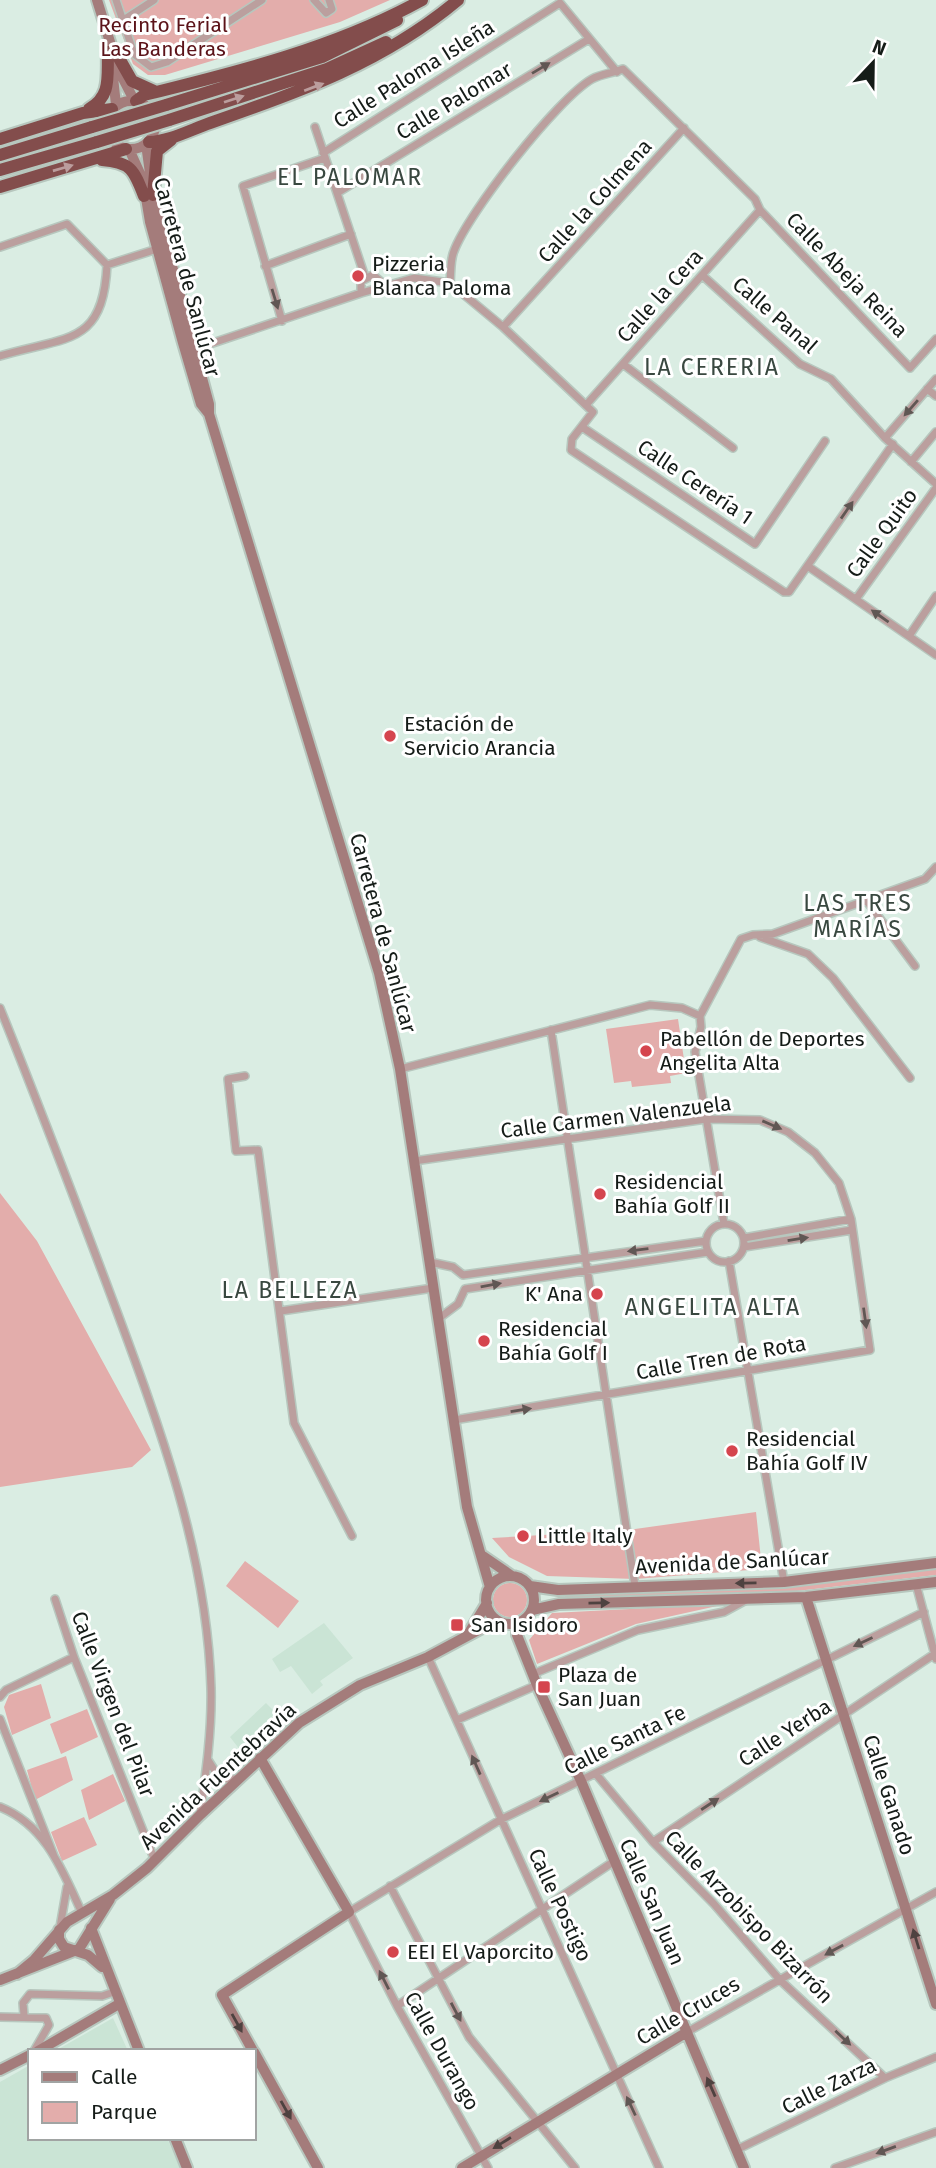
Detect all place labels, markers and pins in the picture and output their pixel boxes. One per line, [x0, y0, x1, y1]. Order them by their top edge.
place label: Pizzeria Blanca Paloma [372, 251, 511, 301]
marker: Pizzeria Blanca Paloma [350, 268, 366, 284]
place label: Estación de Servicio Arancia [404, 711, 556, 761]
marker: Estación de Servicio Arancia [382, 728, 398, 744]
place label: Pabellón de Deportes Angelita Alta [660, 1026, 865, 1076]
marker: Pabellón de Deportes Angelita Alta [638, 1043, 654, 1059]
place label: Residencial Bahía Golf II [614, 1169, 730, 1219]
marker: Residencial Bahía Golf II [592, 1186, 608, 1202]
place label: K' Ana [525, 1281, 583, 1307]
marker: K' Ana [589, 1286, 605, 1302]
place label: Residencial Bahía Golf I [498, 1316, 608, 1366]
marker: Residencial Bahía Golf I [476, 1333, 492, 1349]
place label: Residencial Bahía Golf IV [746, 1426, 868, 1476]
marker: Residencial Bahía Golf IV [724, 1443, 740, 1459]
place label: Little Italy [537, 1523, 633, 1549]
marker: Little Italy [515, 1528, 531, 1544]
place label: San Isidoro [471, 1612, 578, 1638]
marker: San Isidoro [449, 1617, 465, 1633]
place label: Plaza de San Juan [558, 1662, 641, 1712]
marker: Plaza de San Juan [536, 1679, 552, 1695]
place label: EEI El Vaporcito [407, 1939, 554, 1965]
marker: EEI El Vaporcito [385, 1944, 401, 1960]

